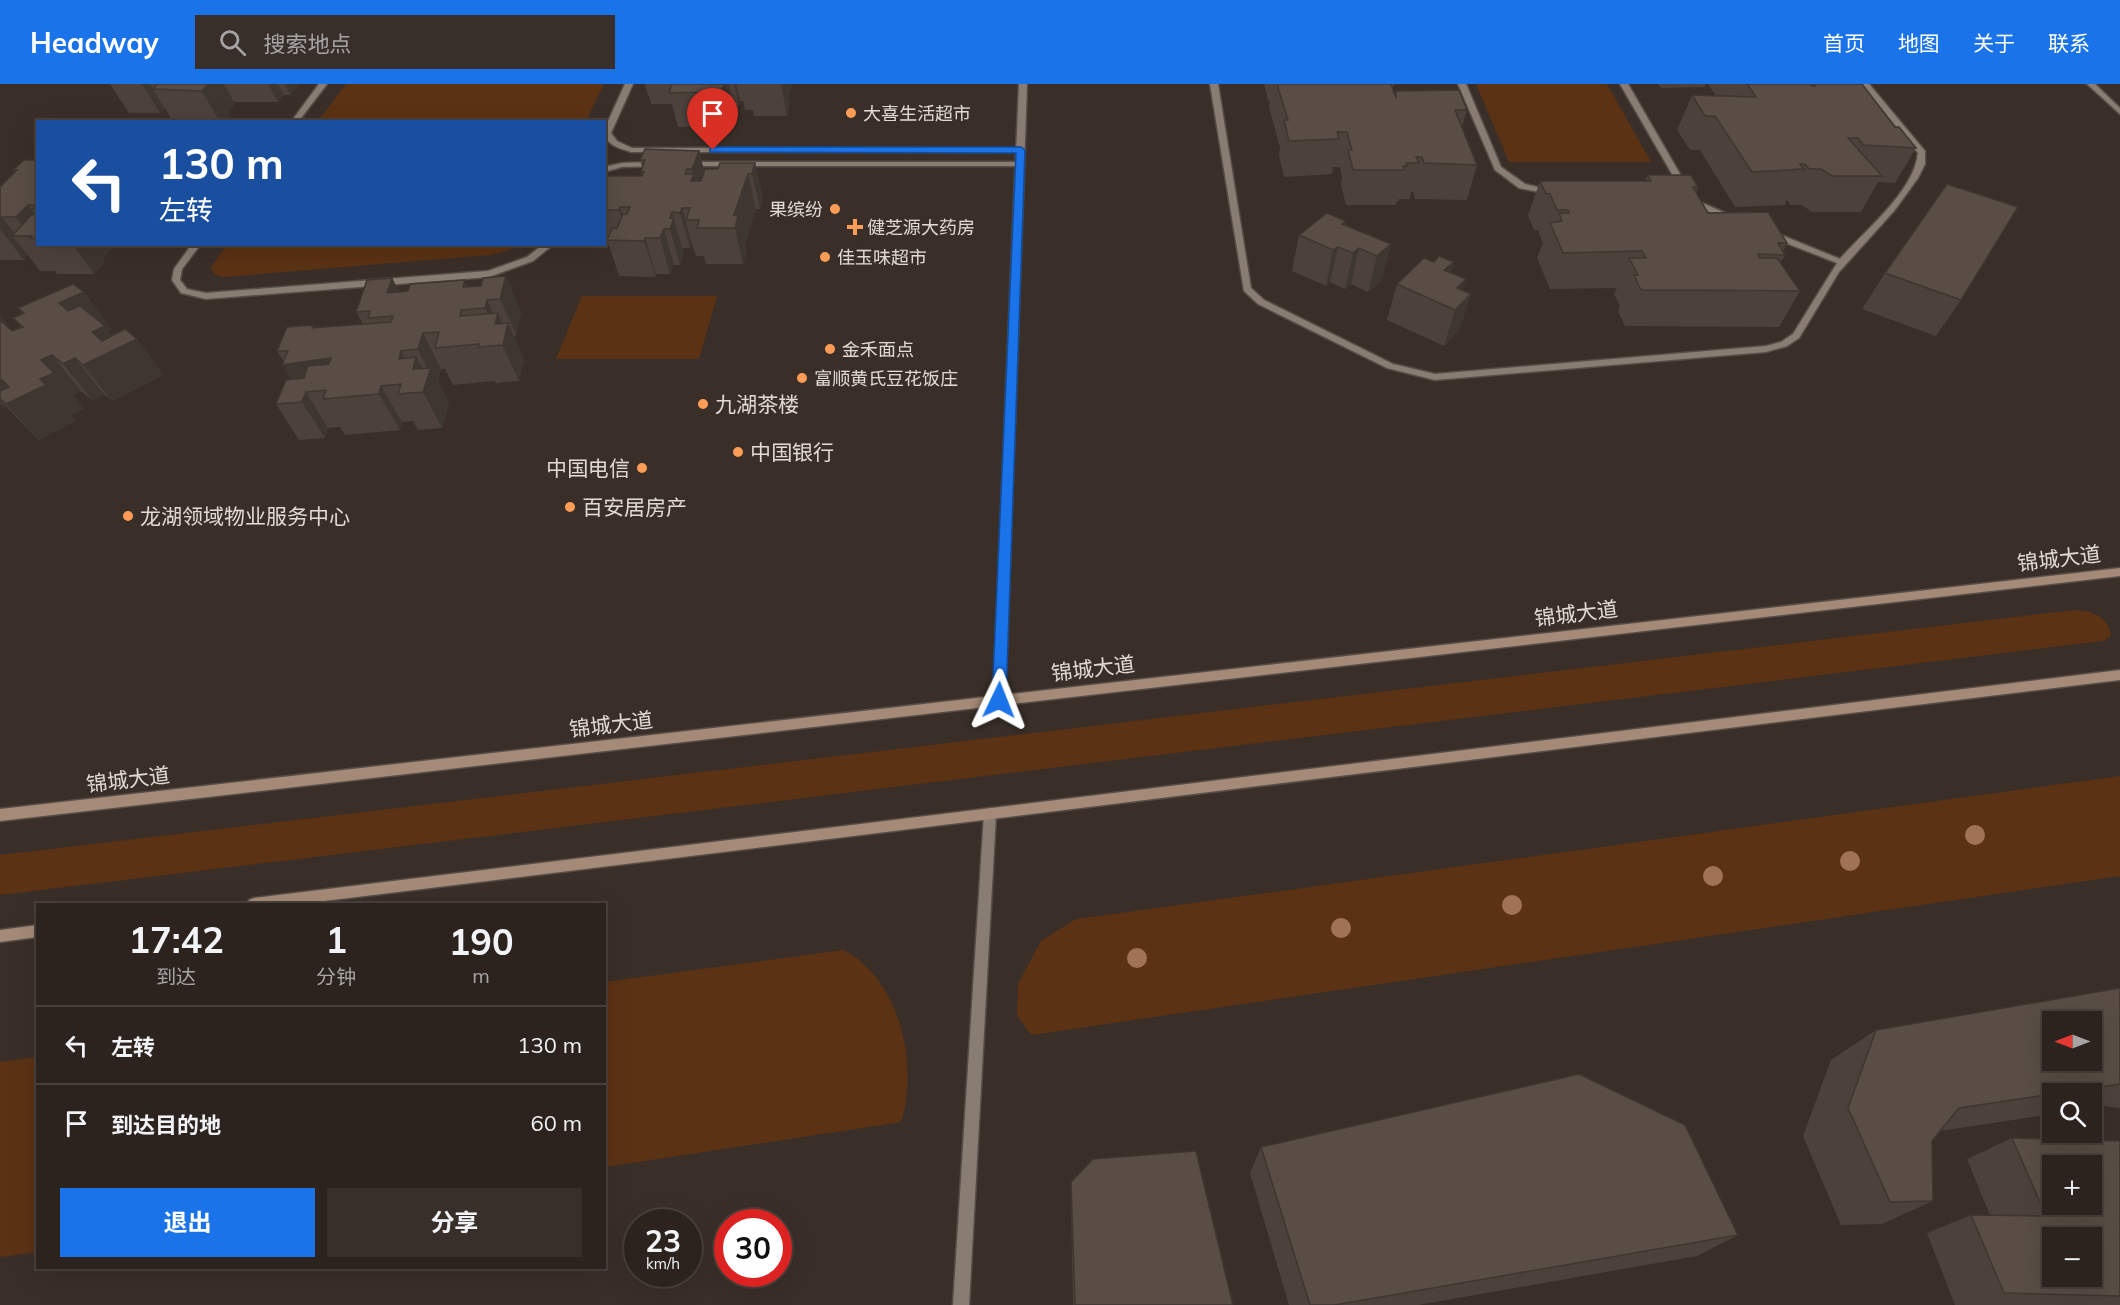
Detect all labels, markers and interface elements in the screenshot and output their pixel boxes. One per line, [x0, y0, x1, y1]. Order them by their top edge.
search box [195, 15, 615, 69]
text: Headway [30, 25, 159, 60]
icon: search [216, 26, 249, 59]
text: 搜索地点 [264, 30, 352, 58]
text: 首页 [1823, 30, 1865, 56]
text: 地图 [1898, 30, 1940, 56]
text: 关于 [1973, 30, 2015, 56]
text: 联系 [2048, 30, 2090, 56]
pin [687, 88, 738, 150]
icon: arrive [696, 97, 729, 130]
place label: 大喜生活超市 [863, 102, 971, 125]
marker: 大喜生活超市 [844, 106, 858, 120]
text: 130 m [159, 137, 284, 190]
icon: left [60, 144, 138, 222]
text: 左转 [159, 193, 213, 227]
place label: 果缤纷 [769, 198, 823, 221]
marker: 果缤纷 [828, 202, 842, 216]
place label: 健芝源大药房 [867, 216, 975, 239]
marker: 健芝源大药房 [848, 220, 862, 234]
place label: 佳玉味超市 [837, 246, 927, 269]
marker: 佳玉味超市 [818, 250, 832, 264]
place label: 金禾面点 [842, 338, 914, 361]
marker: 金禾面点 [823, 342, 837, 356]
place label: 富顺黄氏豆花饭庄 [814, 367, 958, 390]
marker: 富顺黄氏豆花饭庄 [795, 371, 809, 385]
place label: 九湖茶楼 [715, 391, 799, 417]
marker: 九湖茶楼 [696, 397, 710, 411]
place label: 中国银行 [750, 439, 834, 465]
marker: 中国银行 [731, 445, 745, 459]
place label: 中国电信 [546, 455, 630, 481]
marker: 中国电信 [635, 461, 649, 475]
place label: 百安居房产 [582, 494, 687, 520]
marker: 百安居房产 [563, 500, 577, 514]
place label: 龙湖领域物业服务中心 [140, 503, 350, 529]
marker: 龙湖领域物业服务中心 [121, 509, 135, 523]
street label: 锦城大道 [2016, 540, 2102, 576]
street label: 锦城大道 [1533, 595, 1619, 631]
street label: 锦城大道 [1050, 650, 1136, 686]
position arrow [967, 668, 1031, 732]
street label: 锦城大道 [568, 706, 654, 742]
street label: 锦城大道 [85, 761, 171, 797]
text: 17:42 [128, 917, 224, 962]
text: 1 [325, 917, 347, 962]
text: 190 [449, 919, 514, 964]
text: m [472, 963, 490, 988]
text: 到达 [156, 964, 196, 989]
text: 分钟 [316, 964, 356, 989]
north arrow [2042, 1011, 2102, 1071]
map controls [2042, 1011, 2102, 1287]
icon: left [60, 1029, 93, 1062]
text: 130 m [517, 1031, 582, 1059]
text: 左转 [111, 1033, 155, 1061]
button: search [2042, 1083, 2102, 1143]
icon: arrive [60, 1107, 93, 1140]
text: 60 m [531, 1109, 582, 1137]
text: 到达目的地 [111, 1111, 221, 1139]
button: + [2042, 1155, 2102, 1215]
button: 退出 [60, 1188, 315, 1257]
button: 分享 [327, 1188, 582, 1257]
speed limit sign: 30 [714, 1209, 792, 1287]
text: 23 [645, 1222, 681, 1260]
button: − [2042, 1227, 2102, 1287]
text: km/h [646, 1254, 680, 1273]

